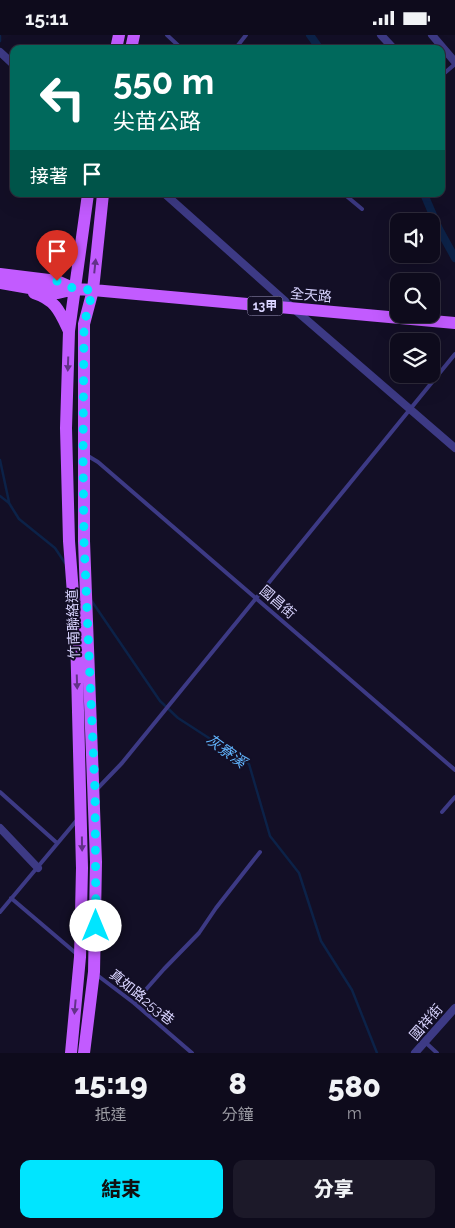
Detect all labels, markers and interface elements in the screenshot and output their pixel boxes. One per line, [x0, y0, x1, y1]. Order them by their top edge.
text: 15:11 [25, 7, 68, 29]
text: 550 m [113, 61, 214, 102]
icon: left [30, 65, 95, 130]
text: 尖苗公路 [113, 108, 201, 134]
icon: arrive [78, 160, 106, 188]
text: 接著 [30, 165, 68, 187]
map controls [390, 213, 440, 383]
button: sound [390, 213, 440, 263]
pin [36, 230, 78, 281]
icon: arrive [43, 237, 71, 265]
one-way arrow [91, 258, 99, 274]
button: search [390, 273, 440, 323]
street label: 全天路 [289, 285, 333, 305]
road number: 13甲 [248, 297, 282, 315]
button: layers [390, 333, 440, 383]
one-way arrow [63, 356, 71, 372]
street label: 國昌街 [257, 582, 299, 622]
street label: 竹南聯絡道 [64, 589, 82, 659]
one-way arrow [73, 674, 81, 690]
water label: 灰寮溪 [203, 730, 251, 773]
one-way arrow [78, 837, 86, 853]
position arrow [69, 899, 121, 951]
street label: 真如路253巷 [106, 966, 178, 1028]
one-way arrow [71, 999, 79, 1015]
street label: 國祥街 [406, 1001, 446, 1043]
text: 15:19 [74, 1066, 148, 1101]
text: 8 [229, 1066, 247, 1101]
text: 580 [328, 1069, 381, 1104]
text: m [347, 1104, 362, 1123]
text: 抵達 [95, 1105, 127, 1124]
text: 分鐘 [222, 1105, 254, 1124]
button: 結束 [20, 1160, 223, 1218]
button: 分享 [233, 1160, 435, 1218]

